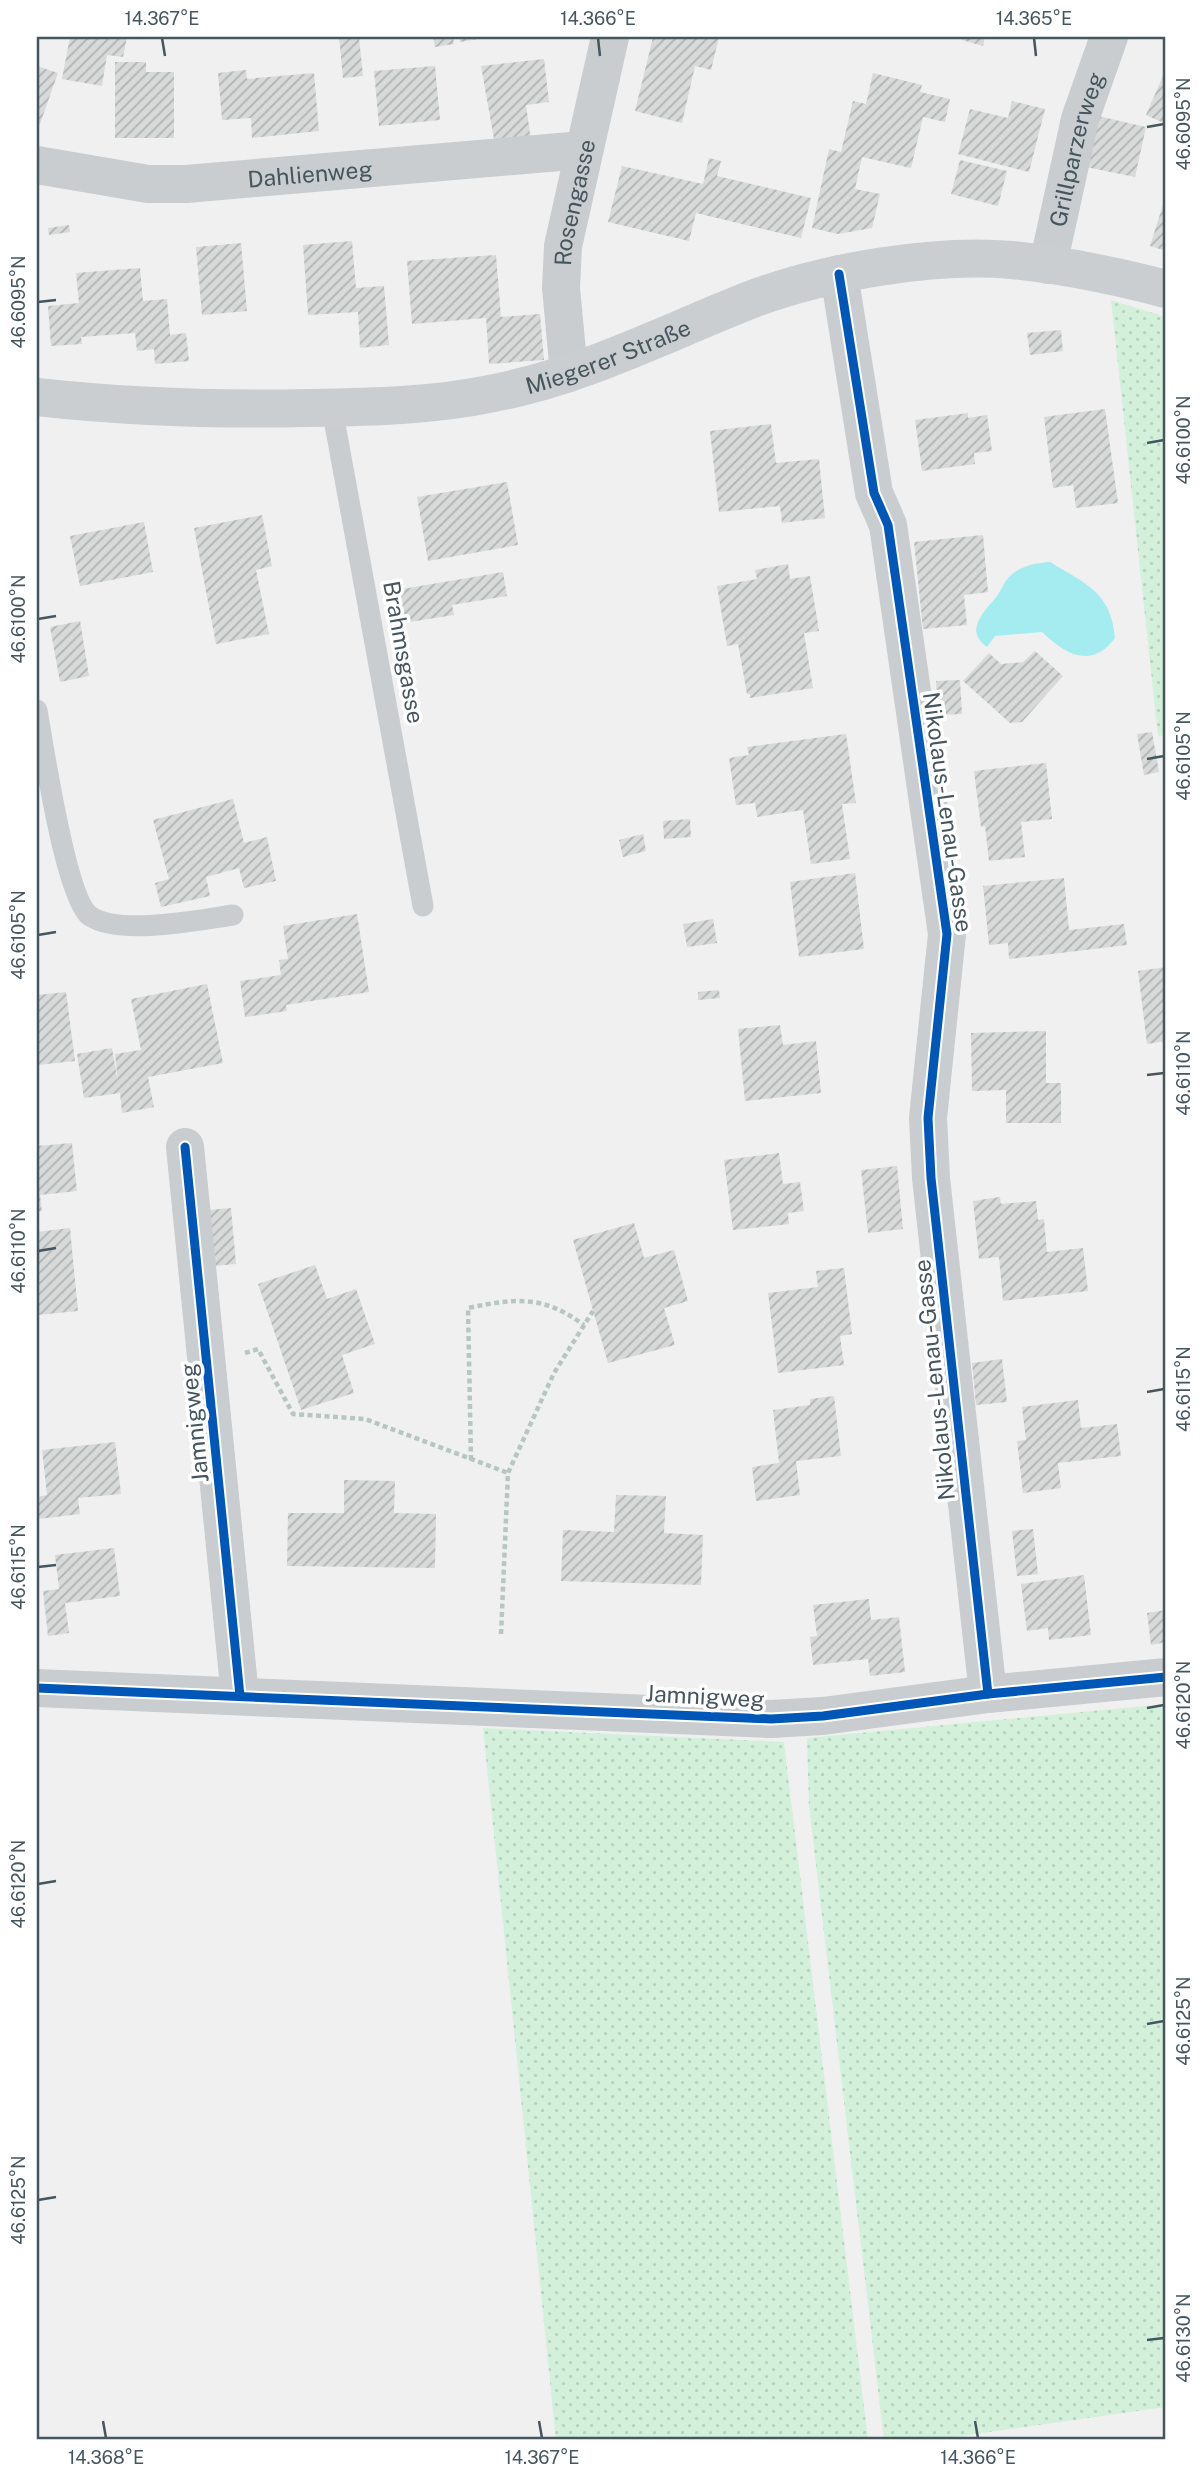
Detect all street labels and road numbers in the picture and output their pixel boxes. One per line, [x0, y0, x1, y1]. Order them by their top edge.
street label: Grillparzerweg [1043, 68, 1109, 229]
street label: Rosengasse [549, 137, 600, 267]
street label: Dahlienweg [246, 155, 374, 192]
street label: Miegerer Straße [522, 313, 694, 399]
street label: Brahmsgasse [378, 579, 430, 725]
street label: Nikolaus-Lenau-Gasse [918, 690, 978, 934]
street label: Nikolaus-Lenau-Gasse [908, 1258, 960, 1502]
street label: Jamnigweg [174, 1362, 214, 1484]
street label: Jamnigweg [644, 1679, 766, 1713]

